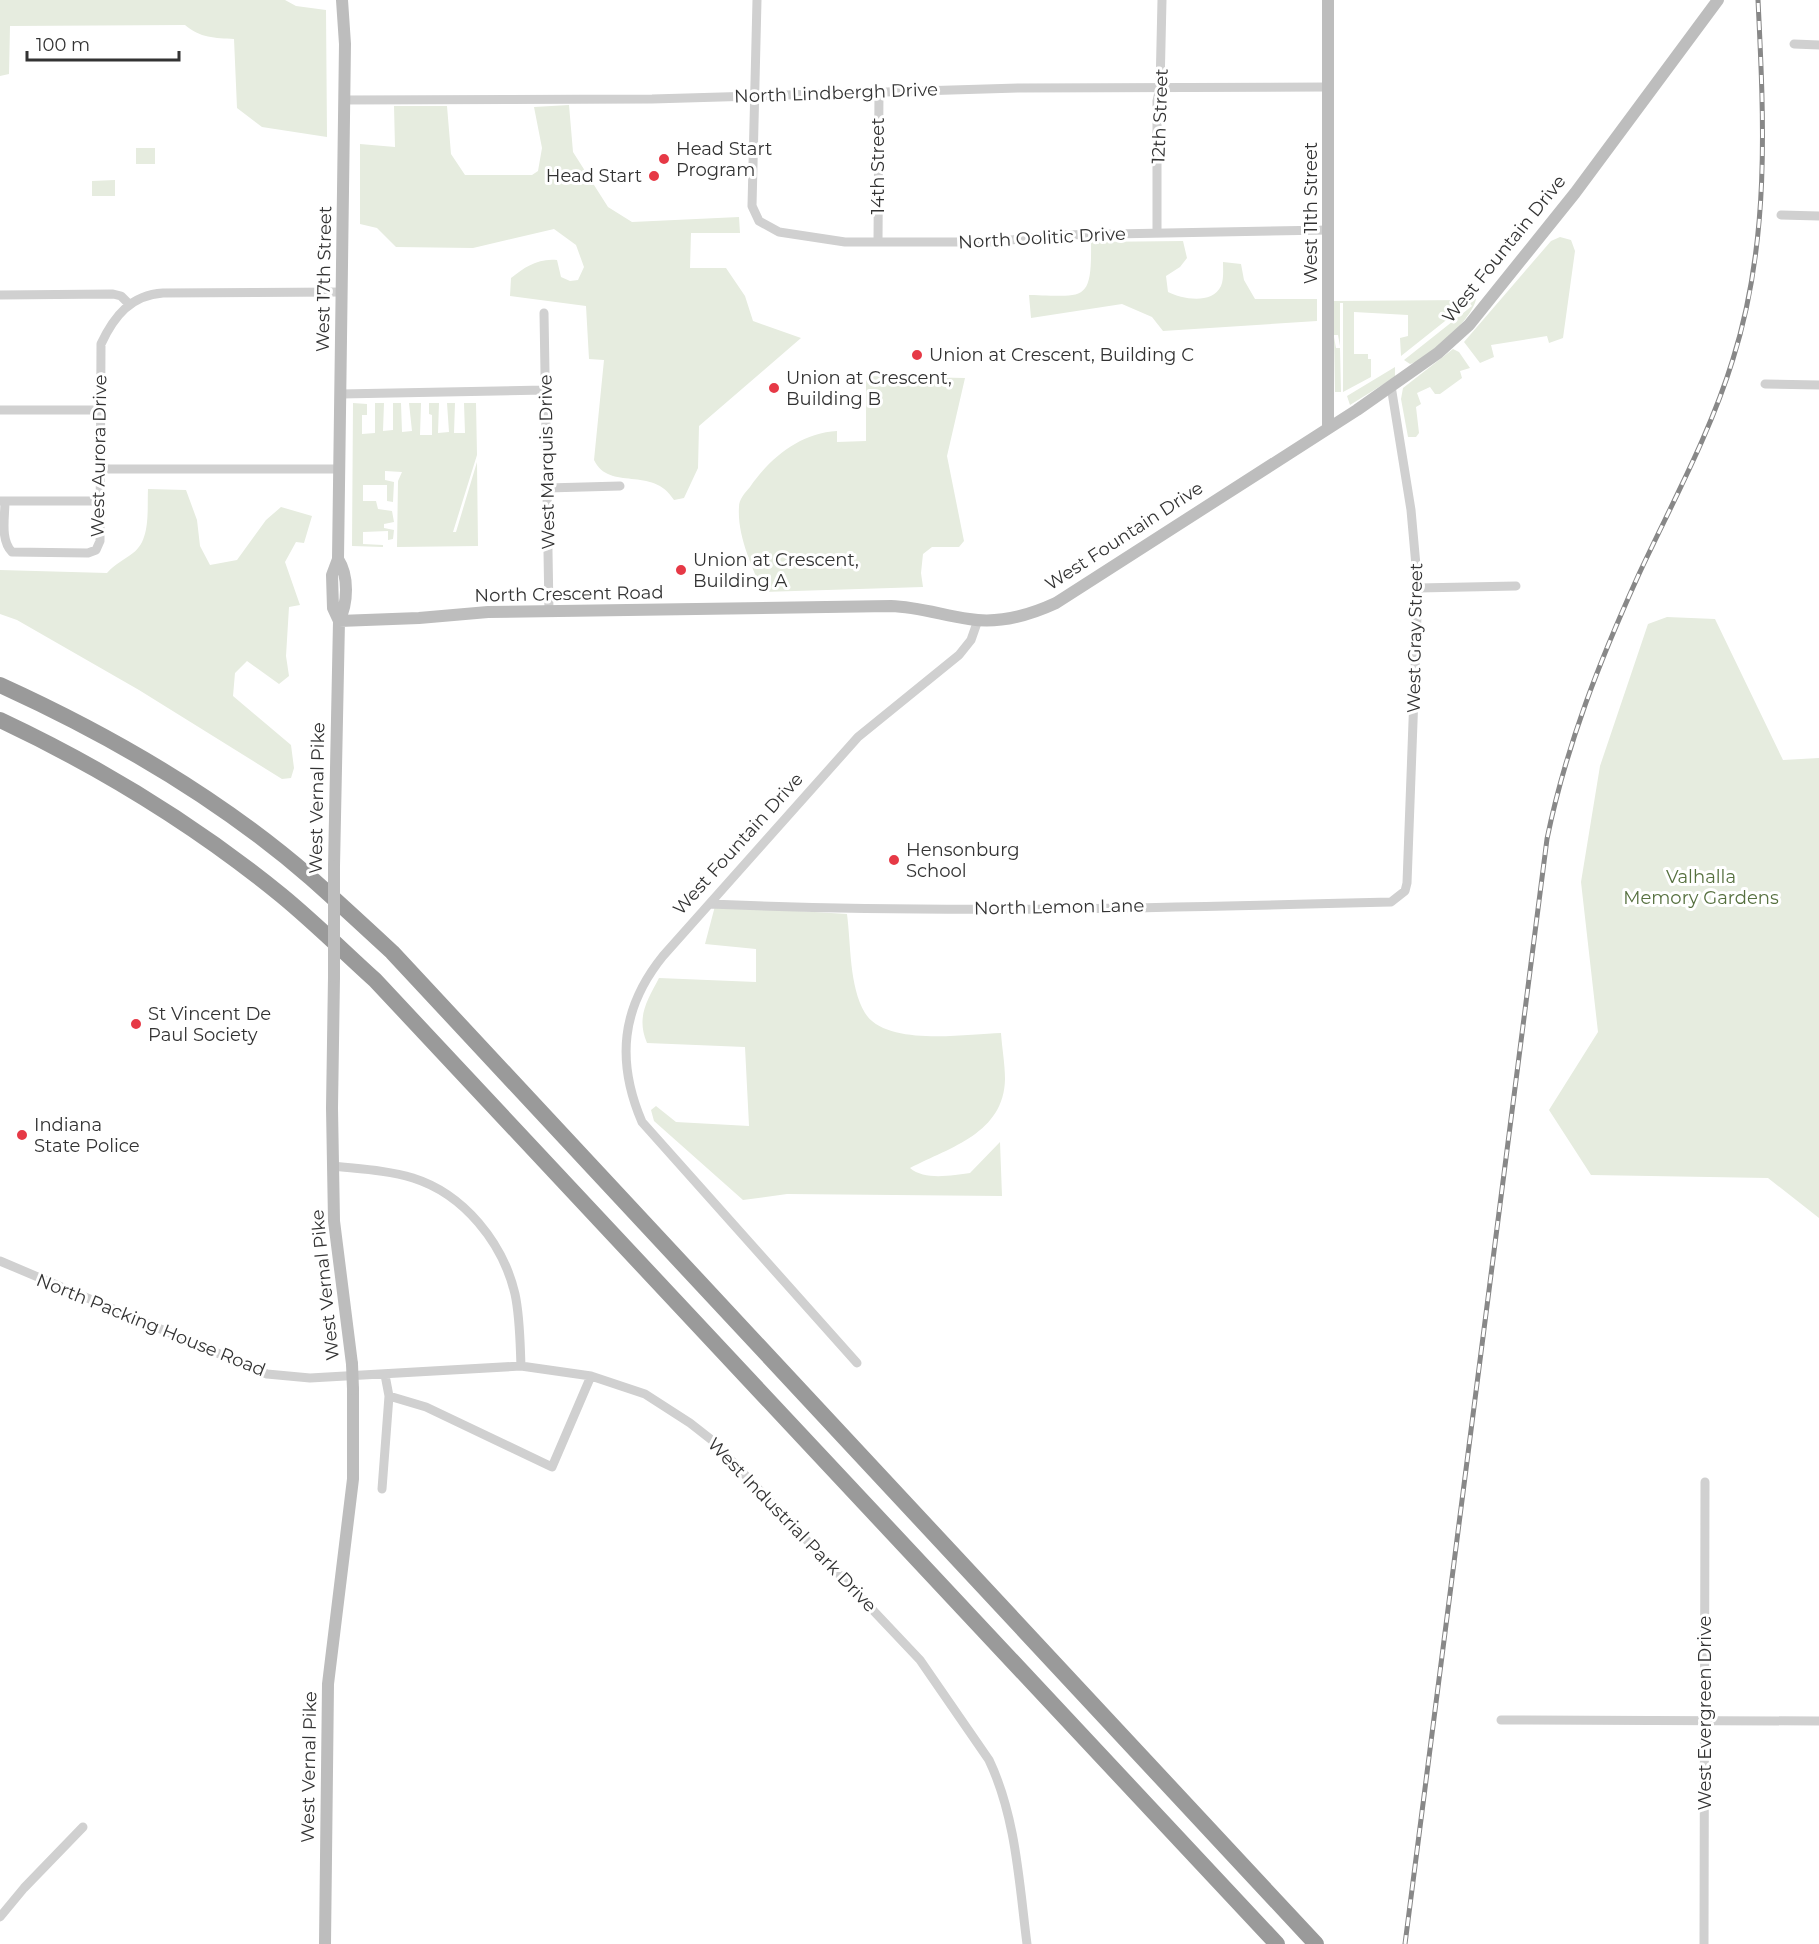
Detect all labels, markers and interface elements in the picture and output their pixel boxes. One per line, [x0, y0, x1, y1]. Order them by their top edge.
scale bar [27, 24, 178, 62]
text: 100 m [36, 34, 90, 56]
street label: 12th Street [1147, 68, 1173, 164]
street label: North Lindbergh Drive [734, 78, 938, 108]
street label: 14th Street [867, 117, 889, 215]
place label: Head Start Program [676, 138, 772, 181]
street label: West 11th Street [1300, 142, 1322, 284]
marker: Head Start Program [657, 152, 671, 166]
place label: Head Start [546, 165, 642, 187]
marker: Head Start [647, 169, 661, 183]
street label: West Fountain Drive [1438, 171, 1570, 327]
street label: West 17th Street [312, 206, 336, 352]
street label: North Oolitic Drive [958, 223, 1126, 253]
place label: Union at Crescent, Building C [929, 344, 1194, 366]
marker: Union at Crescent, Building C [910, 348, 924, 362]
place label: Union at Crescent, Building B [786, 367, 952, 410]
street label: West Aurora Drive [87, 374, 111, 538]
street label: West Marquis Drive [534, 374, 560, 550]
marker: Union at Crescent, Building B [767, 381, 781, 395]
street label: West Fountain Drive [1041, 477, 1207, 595]
place label: Union at Crescent, Building A [693, 549, 859, 592]
marker: Union at Crescent, Building A [674, 563, 688, 577]
street label: West Gray Street [1403, 563, 1427, 713]
street label: North Crescent Road [474, 581, 664, 607]
street label: West Vernal Pike [305, 722, 329, 874]
street label: West Fountain Drive [668, 768, 808, 920]
place label: Hensonburg School [906, 839, 1020, 882]
marker: Hensonburg School [887, 853, 901, 867]
park label: Valhalla Memory Gardens [1623, 866, 1779, 909]
street label: North Lemon Lane [974, 895, 1145, 919]
place label: St Vincent De Paul Society [148, 1003, 271, 1046]
marker: St Vincent De Paul Society [129, 1017, 143, 1031]
place label: Indiana State Police [34, 1114, 140, 1157]
marker: Indiana State Police [15, 1128, 29, 1142]
street label: West Vernal Pike [306, 1208, 344, 1362]
street label: North Packing House Road [33, 1269, 269, 1381]
street label: West Industrial Park Drive [703, 1433, 881, 1617]
street label: West Evergreen Drive [1694, 1615, 1716, 1810]
street label: West Vernal Pike [297, 1691, 321, 1843]

